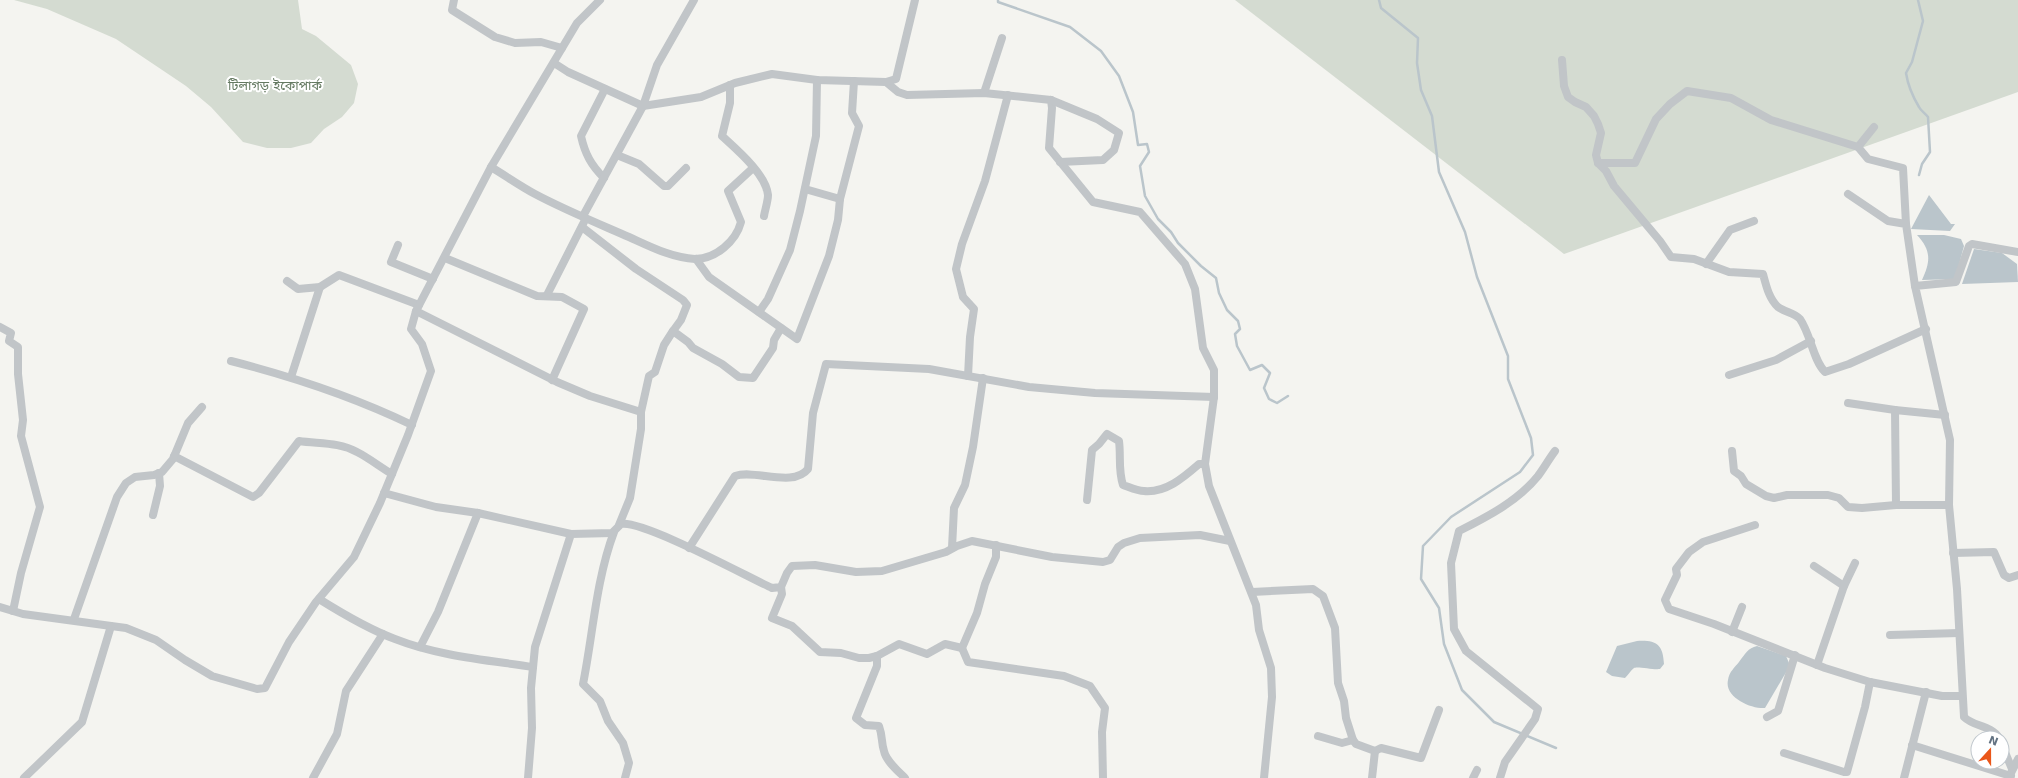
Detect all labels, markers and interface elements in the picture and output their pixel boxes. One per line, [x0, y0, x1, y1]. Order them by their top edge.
park label: টিলাগড় ইকোপার্ক [227, 78, 323, 93]
north arrow [1970, 730, 2010, 770]
text: N [1987, 733, 2000, 749]

